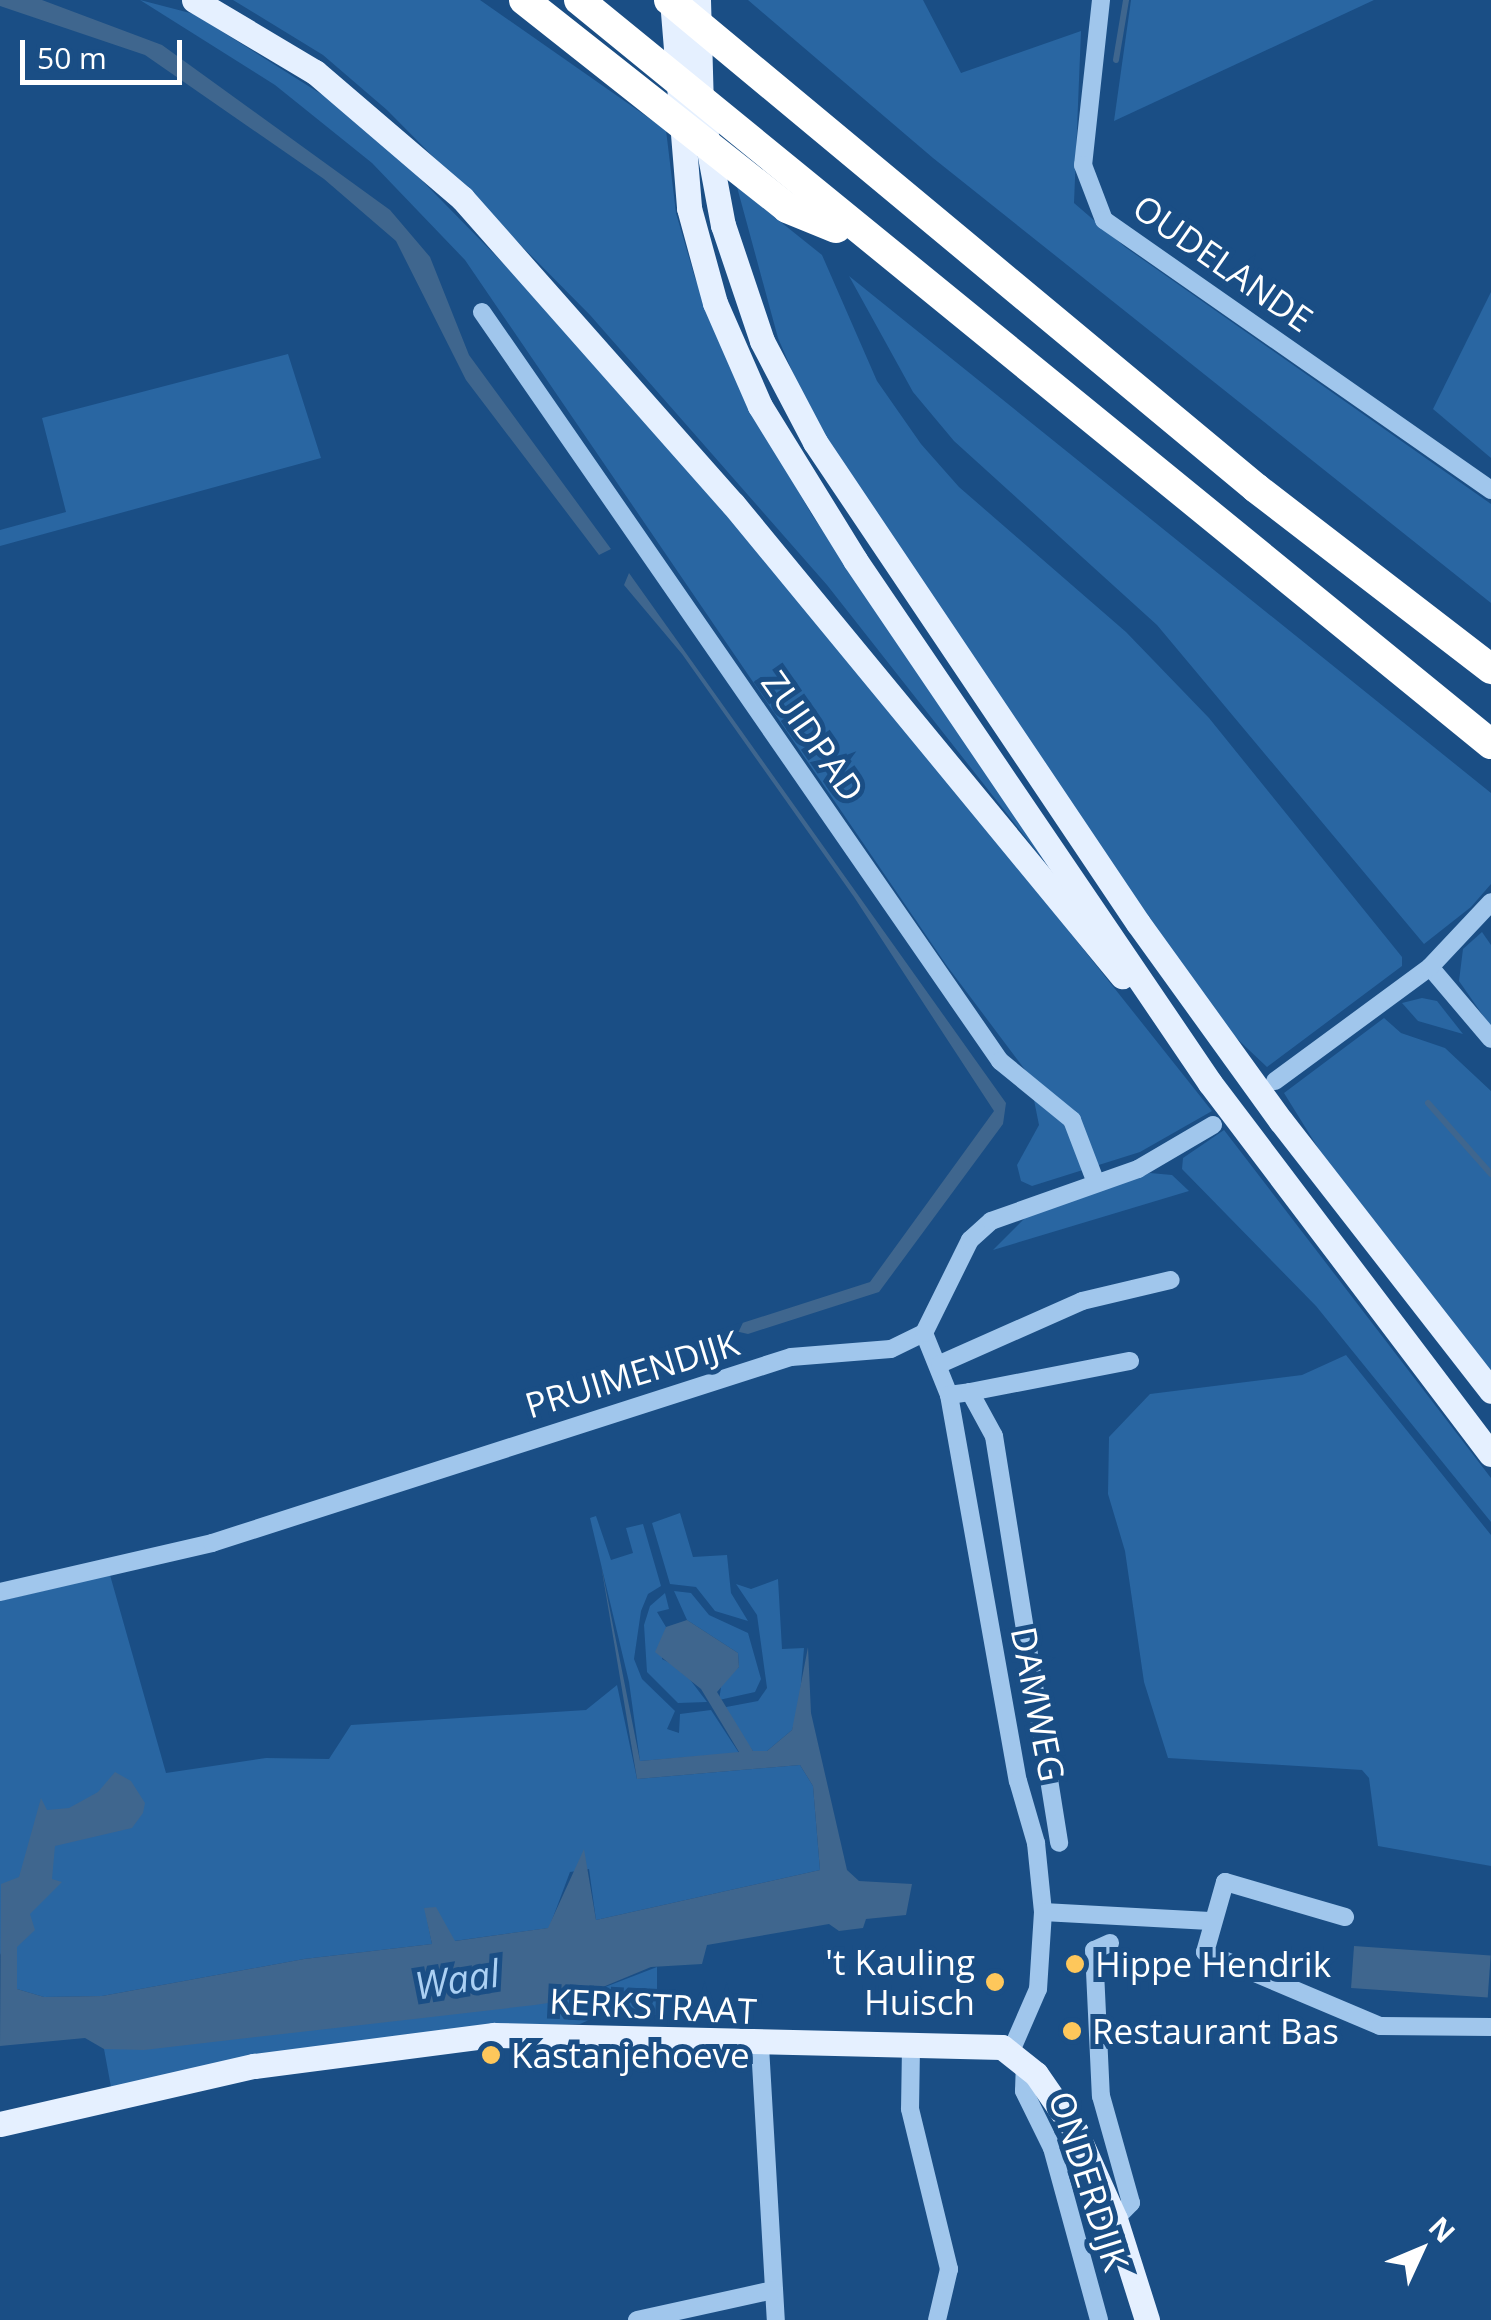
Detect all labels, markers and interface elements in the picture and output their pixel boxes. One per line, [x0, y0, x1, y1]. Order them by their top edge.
scale bar [25, 20, 188, 82]
text: 50 m [37, 37, 107, 78]
street label: OUDELANDE [1125, 186, 1321, 340]
street label: ZUIDPAD [753, 663, 873, 809]
street label: PRUIMENDIJK [520, 1322, 744, 1426]
street label: DAMWEG [1002, 1623, 1074, 1785]
place label: 't Kauling Huisch [825, 1941, 975, 2023]
place label: Hippe Hendrik [1095, 1943, 1331, 1985]
water label: Waal [411, 1950, 503, 2008]
marker: Hippe Hendrik [1064, 1953, 1086, 1975]
marker: 't Kauling Huisch [984, 1971, 1006, 1993]
street label: KERKSTRAAT [548, 1980, 758, 2032]
place label: Restaurant Bas [1092, 2010, 1339, 2052]
marker: Restaurant Bas [1061, 2020, 1083, 2042]
place label: Kastanjehoeve [511, 2034, 750, 2076]
marker: Kastanjehoeve [480, 2044, 502, 2066]
street label: ONDERDIJK [1040, 2086, 1138, 2276]
north arrow [1371, 2200, 1471, 2300]
text: N [1421, 2208, 1464, 2251]

